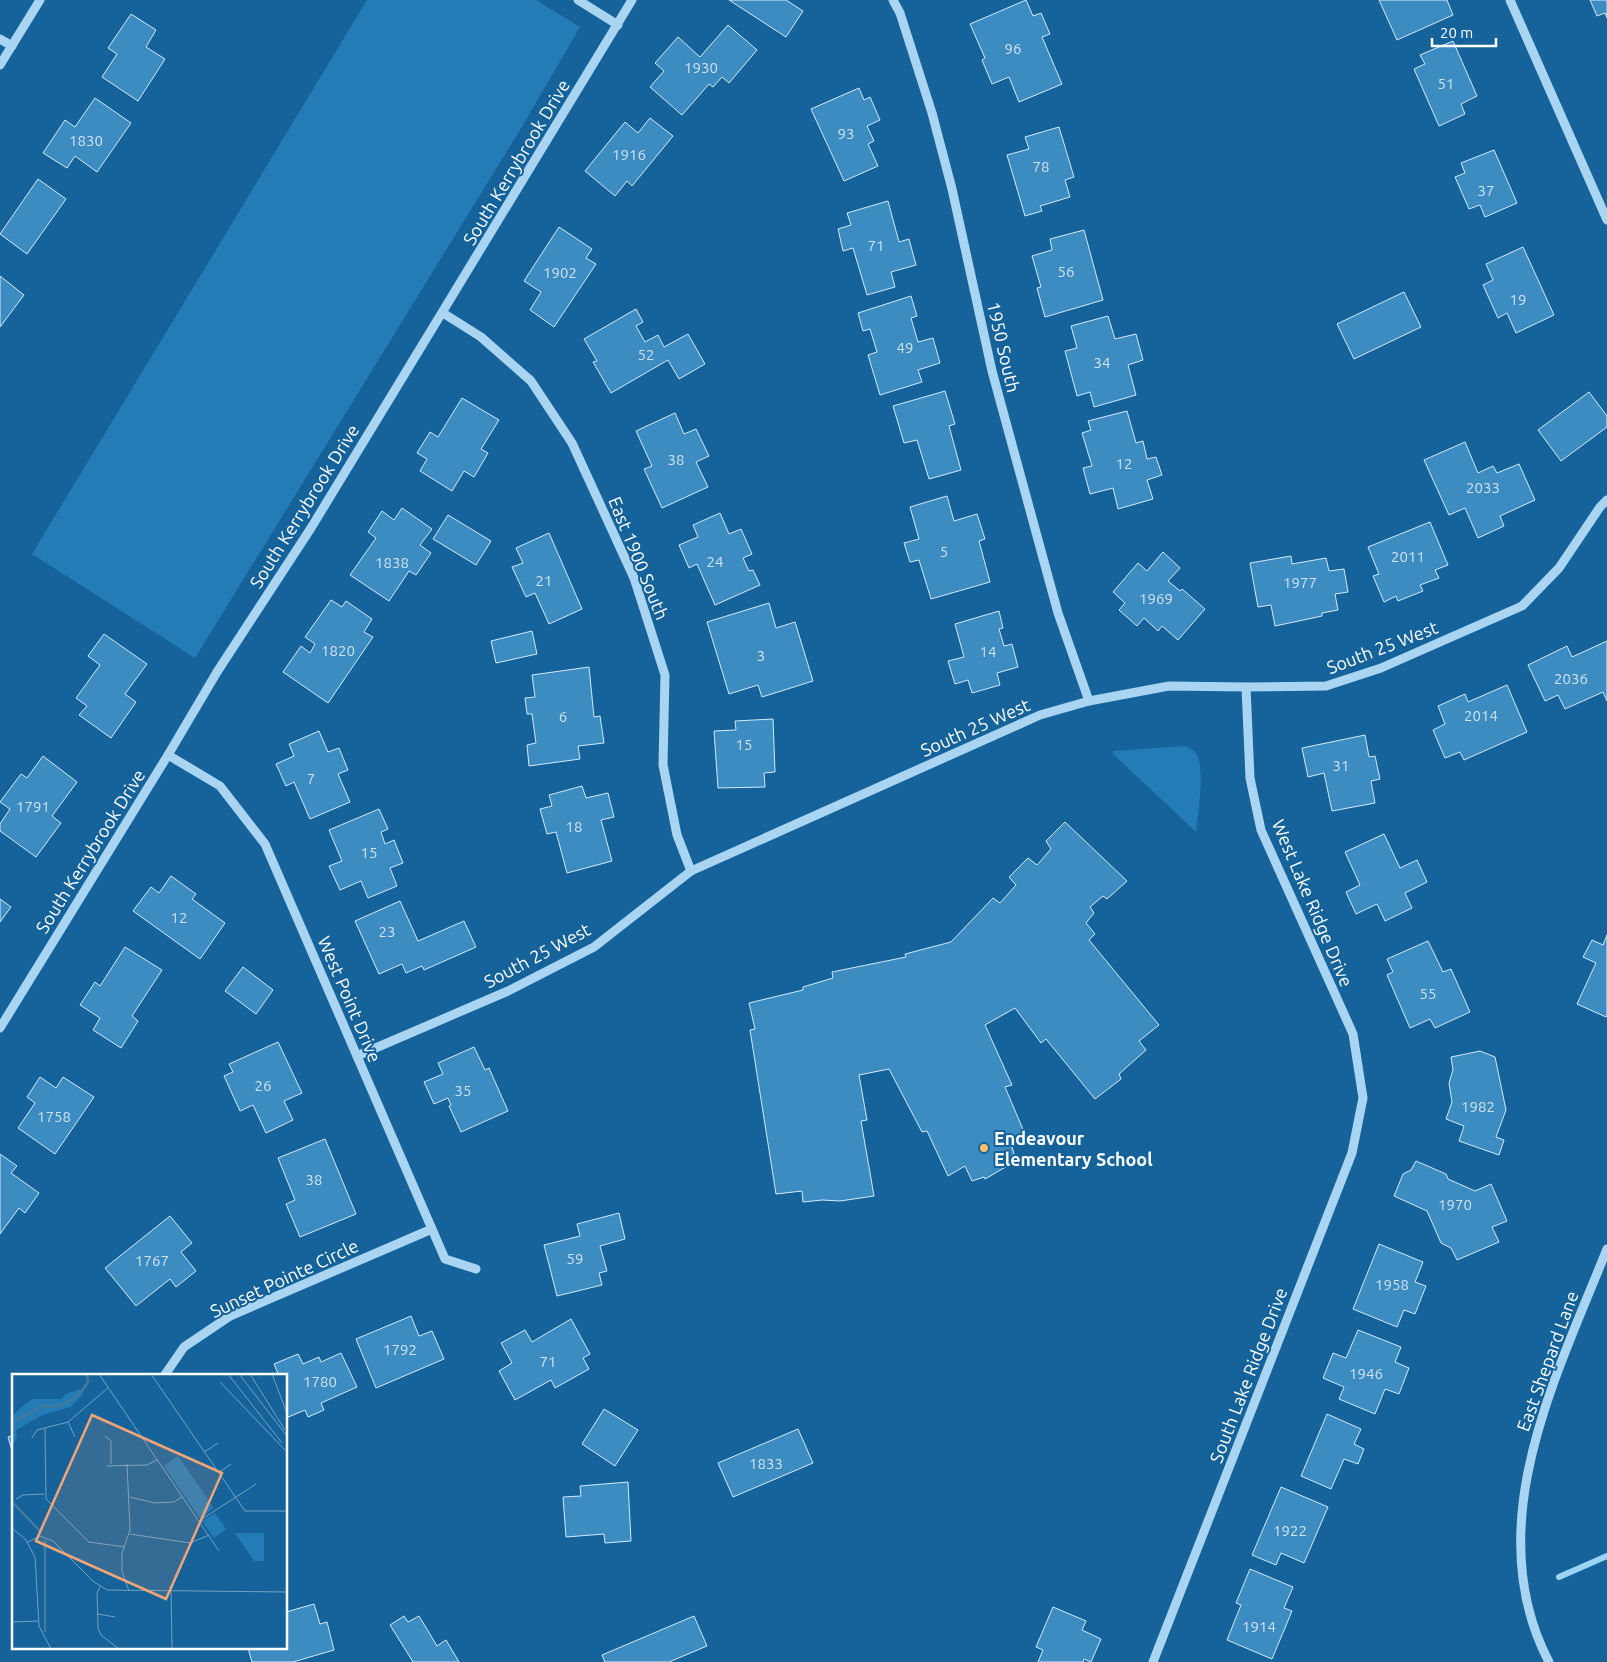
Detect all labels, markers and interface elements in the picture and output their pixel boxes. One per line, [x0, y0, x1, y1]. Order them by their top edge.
scale bar [1432, 15, 1496, 47]
text: 20 m [1440, 24, 1473, 41]
house number: 96 [1005, 40, 1021, 57]
house number: 1930 [684, 59, 718, 76]
house number: 51 [1438, 75, 1454, 92]
street label: South Kerrybrook Drive [459, 76, 573, 248]
house number: 93 [838, 125, 854, 142]
house number: 1830 [69, 132, 103, 149]
house number: 1916 [612, 146, 646, 163]
house number: 78 [1033, 158, 1049, 175]
house number: 37 [1478, 182, 1494, 199]
house number: 71 [868, 237, 884, 254]
house number: 56 [1058, 263, 1074, 280]
house number: 1902 [543, 264, 577, 281]
house number: 19 [1510, 291, 1526, 308]
street label: 1950 South [984, 300, 1024, 394]
house number: 49 [897, 339, 913, 356]
house number: 52 [638, 346, 654, 363]
house number: 34 [1094, 354, 1110, 371]
street label: South Kerrybrook Drive [245, 420, 363, 592]
house number: 38 [668, 451, 684, 468]
house number: 12 [1116, 455, 1132, 472]
house number: 2033 [1466, 479, 1500, 496]
street label: East 1900 South [605, 494, 673, 622]
house number: 5 [940, 543, 948, 560]
house number: 2011 [1391, 548, 1425, 565]
house number: 24 [707, 553, 723, 570]
house number: 1838 [375, 554, 409, 571]
house number: 21 [536, 572, 552, 589]
house number: 1977 [1283, 574, 1317, 591]
house number: 1969 [1139, 590, 1173, 607]
street label: South 25 West [1324, 617, 1440, 677]
house number: 1820 [321, 642, 355, 659]
house number: 14 [980, 643, 996, 660]
house number: 3 [757, 647, 765, 664]
house number: 2036 [1554, 670, 1588, 687]
street label: South 25 West [917, 694, 1033, 760]
house number: 2014 [1464, 707, 1498, 724]
house number: 6 [559, 708, 567, 725]
house number: 15 [736, 736, 752, 753]
house number: 31 [1333, 757, 1349, 774]
street label: South Kerrybrook Drive [31, 765, 149, 937]
house number: 7 [307, 770, 315, 787]
house number: 1791 [16, 798, 50, 815]
street label: West Lake Ridge Drive [1269, 816, 1357, 990]
house number: 18 [566, 818, 582, 835]
house number: 15 [361, 844, 377, 861]
house number: 12 [171, 909, 187, 926]
street label: South 25 West [481, 919, 593, 991]
house number: 23 [379, 923, 395, 940]
street label: West Point Drive [314, 933, 386, 1065]
house number: 55 [1420, 985, 1436, 1002]
house number: 26 [255, 1077, 271, 1094]
house number: 35 [455, 1082, 471, 1099]
house number: 1982 [1461, 1098, 1495, 1115]
house number: 1758 [37, 1108, 71, 1125]
place label: Endeavour Elementary School [994, 1128, 1153, 1169]
marker: Endeavour Elementary School [978, 1142, 990, 1154]
house number: 38 [306, 1171, 322, 1188]
house number: 1970 [1438, 1196, 1472, 1213]
street label: Sunset Pointe Circle [207, 1235, 361, 1321]
house number: 59 [567, 1250, 583, 1267]
house number: 1767 [135, 1252, 169, 1269]
house number: 1958 [1375, 1276, 1409, 1293]
street label: South Lake Ridge Drive [1205, 1285, 1291, 1465]
street label: East Shepard Lane [1512, 1288, 1582, 1434]
house number: 1792 [383, 1341, 417, 1358]
house number: 71 [540, 1353, 556, 1370]
house number: 1946 [1349, 1365, 1383, 1382]
house number: 1780 [303, 1373, 337, 1390]
inset map [12, 1374, 288, 1650]
house number: 1833 [749, 1455, 783, 1472]
house number: 1922 [1273, 1522, 1307, 1539]
house number: 1914 [1242, 1618, 1276, 1635]

